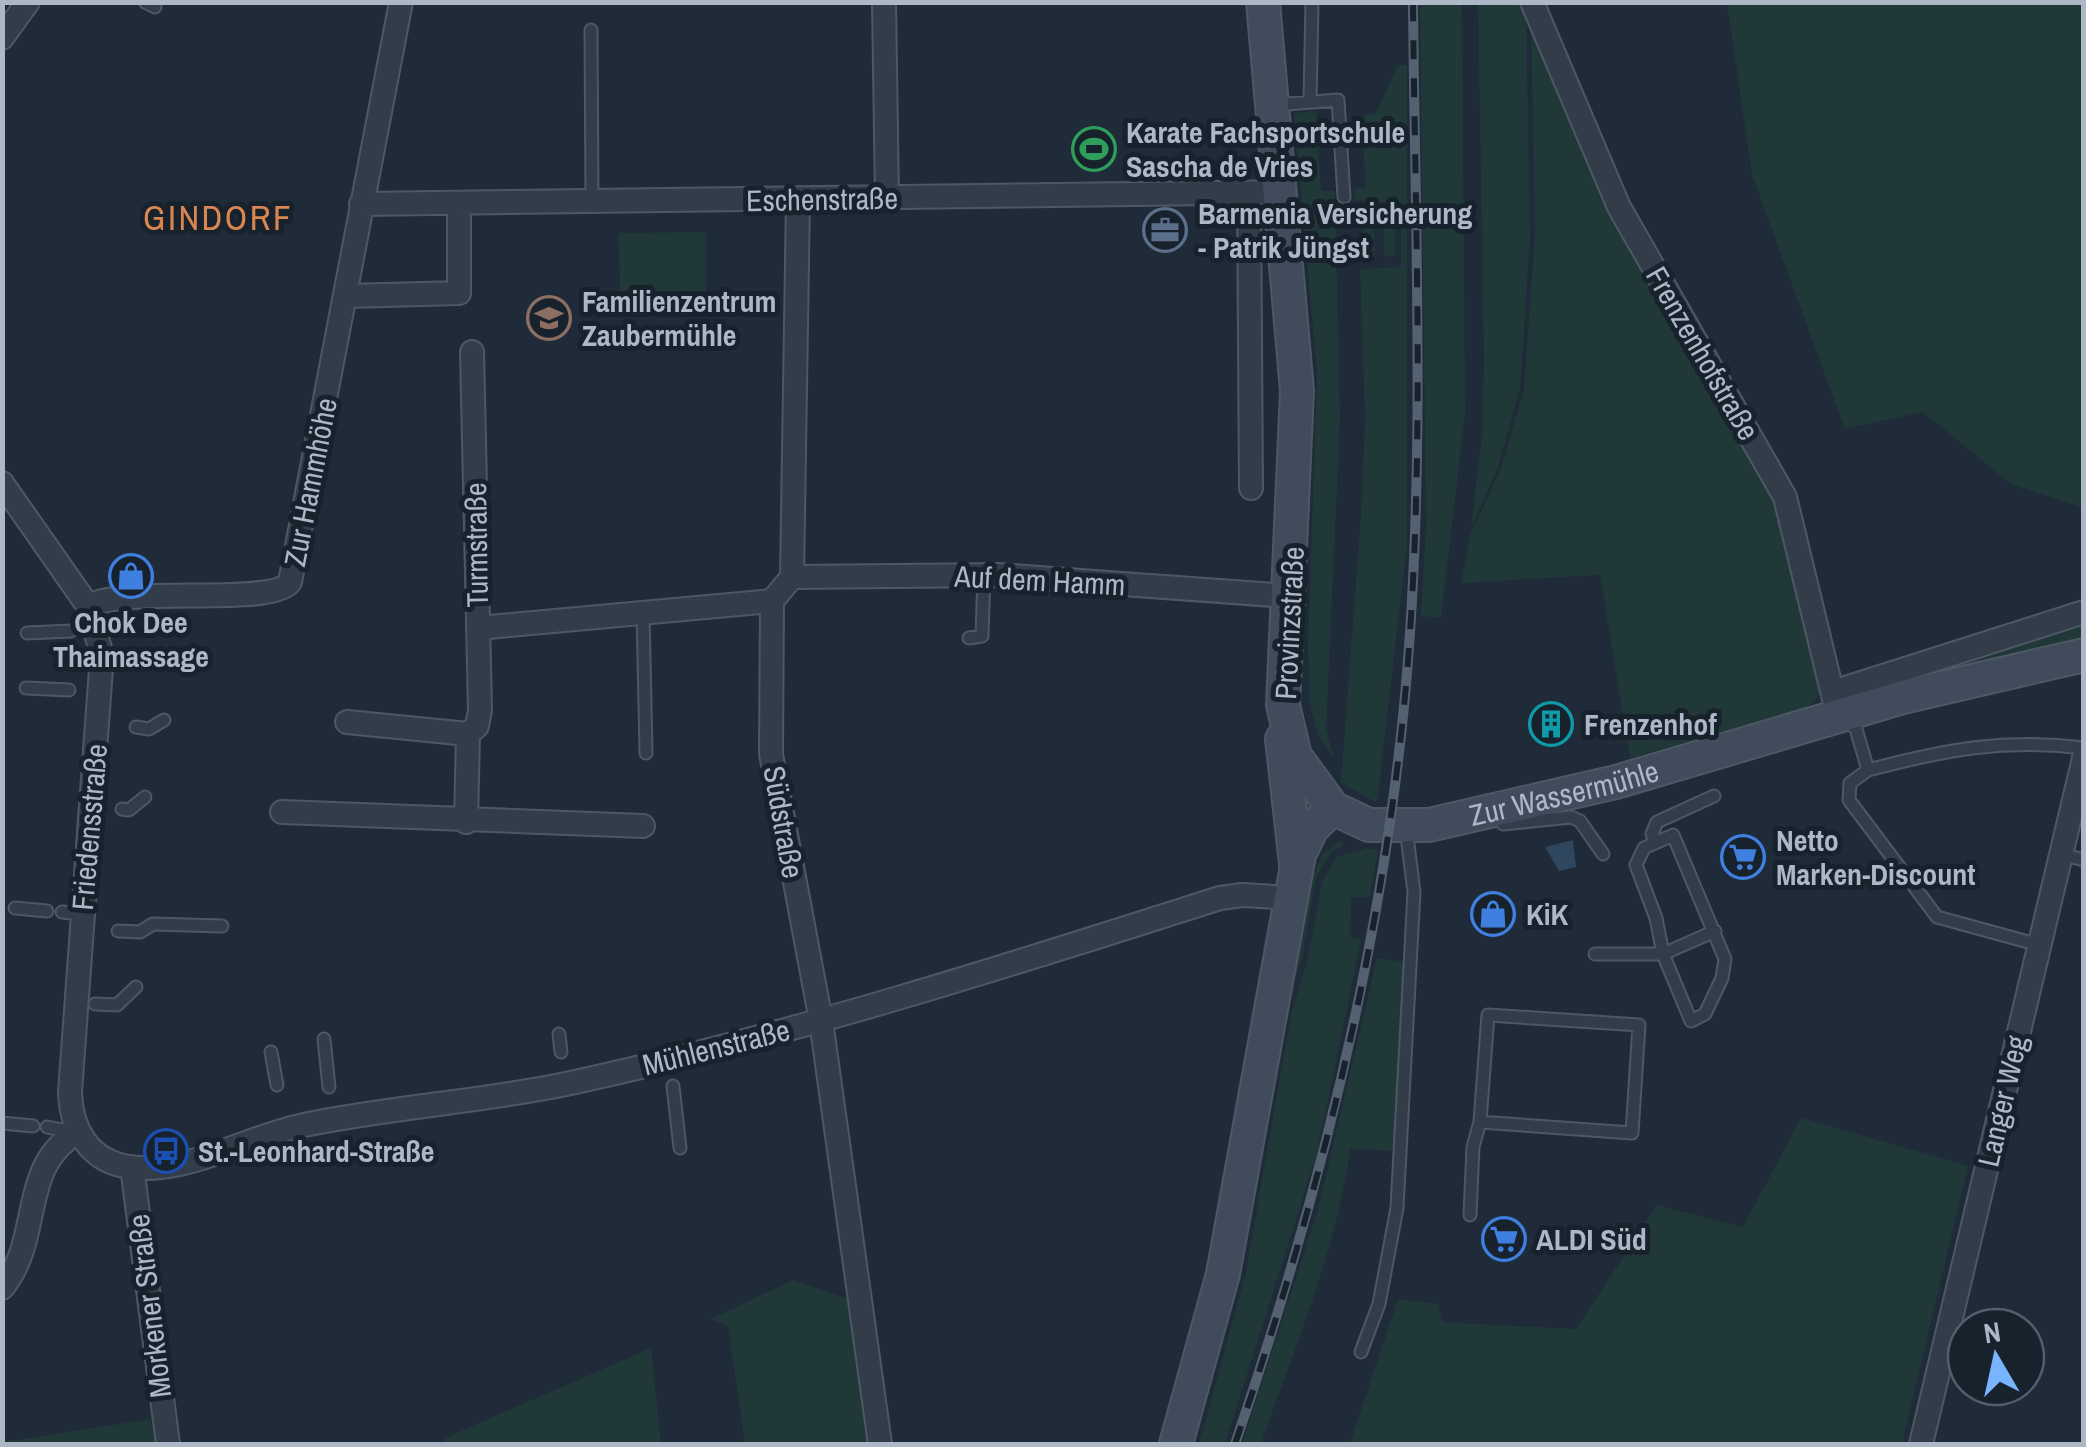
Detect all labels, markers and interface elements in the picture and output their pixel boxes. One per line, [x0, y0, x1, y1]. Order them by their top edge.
place label: Karate Fachsportschule Sascha de Vries [1126, 112, 1405, 186]
sports icon: Karate Fachsportschule Sascha de Vries [1071, 126, 1117, 172]
street label: Eschenstraße [746, 178, 898, 220]
place label: Barmenia Versicherung - Patrik Jüngst [1198, 193, 1472, 267]
district label: GINDORF [143, 194, 293, 241]
office icon: Barmenia Versicherung - Patrik Jüngst [1142, 207, 1188, 253]
street label: Frenzenhofstraße [1637, 259, 1769, 447]
place label: Familienzentrum Zaubermühle [582, 281, 776, 355]
school or university icon: Familienzentrum Zaubermühle [526, 295, 572, 341]
street label: Zur Hammhöhe [274, 394, 346, 570]
street label: Turmstraße [455, 482, 497, 608]
street label: Provinzstraße [1265, 545, 1313, 701]
shop icon: Chok Dee Thaimassage [108, 553, 154, 599]
street label: Auf dem Hamm [953, 556, 1126, 604]
place label: Chok Dee Thaimassage [53, 602, 209, 676]
building icon: Frenzenhof [1528, 701, 1574, 747]
place label: Frenzenhof [1584, 704, 1717, 744]
street label: Friedensstraße [62, 742, 116, 912]
street label: Zur Wassermühle [1465, 751, 1663, 835]
street label: Südstraße [754, 763, 814, 881]
place label: Netto Marken-Discount [1776, 820, 1976, 894]
supermarket icon: Netto Marken-Discount [1720, 834, 1766, 880]
shop icon: KiK [1470, 891, 1516, 937]
place label: KiK [1526, 894, 1569, 934]
street label: Mühlenstraße [638, 1009, 794, 1085]
street label: Langer Weg [1967, 1031, 2037, 1171]
bus stop icon: St.-Leonhard-Straße [143, 1128, 189, 1174]
place label: St.-Leonhard-Straße [198, 1131, 434, 1171]
street label: Morkener Straße [118, 1212, 180, 1400]
supermarket icon: ALDI Süd [1481, 1216, 1527, 1262]
place label: ALDI Süd [1536, 1219, 1647, 1259]
north arrow [1946, 1307, 2046, 1407]
text: N [1981, 1312, 2003, 1352]

